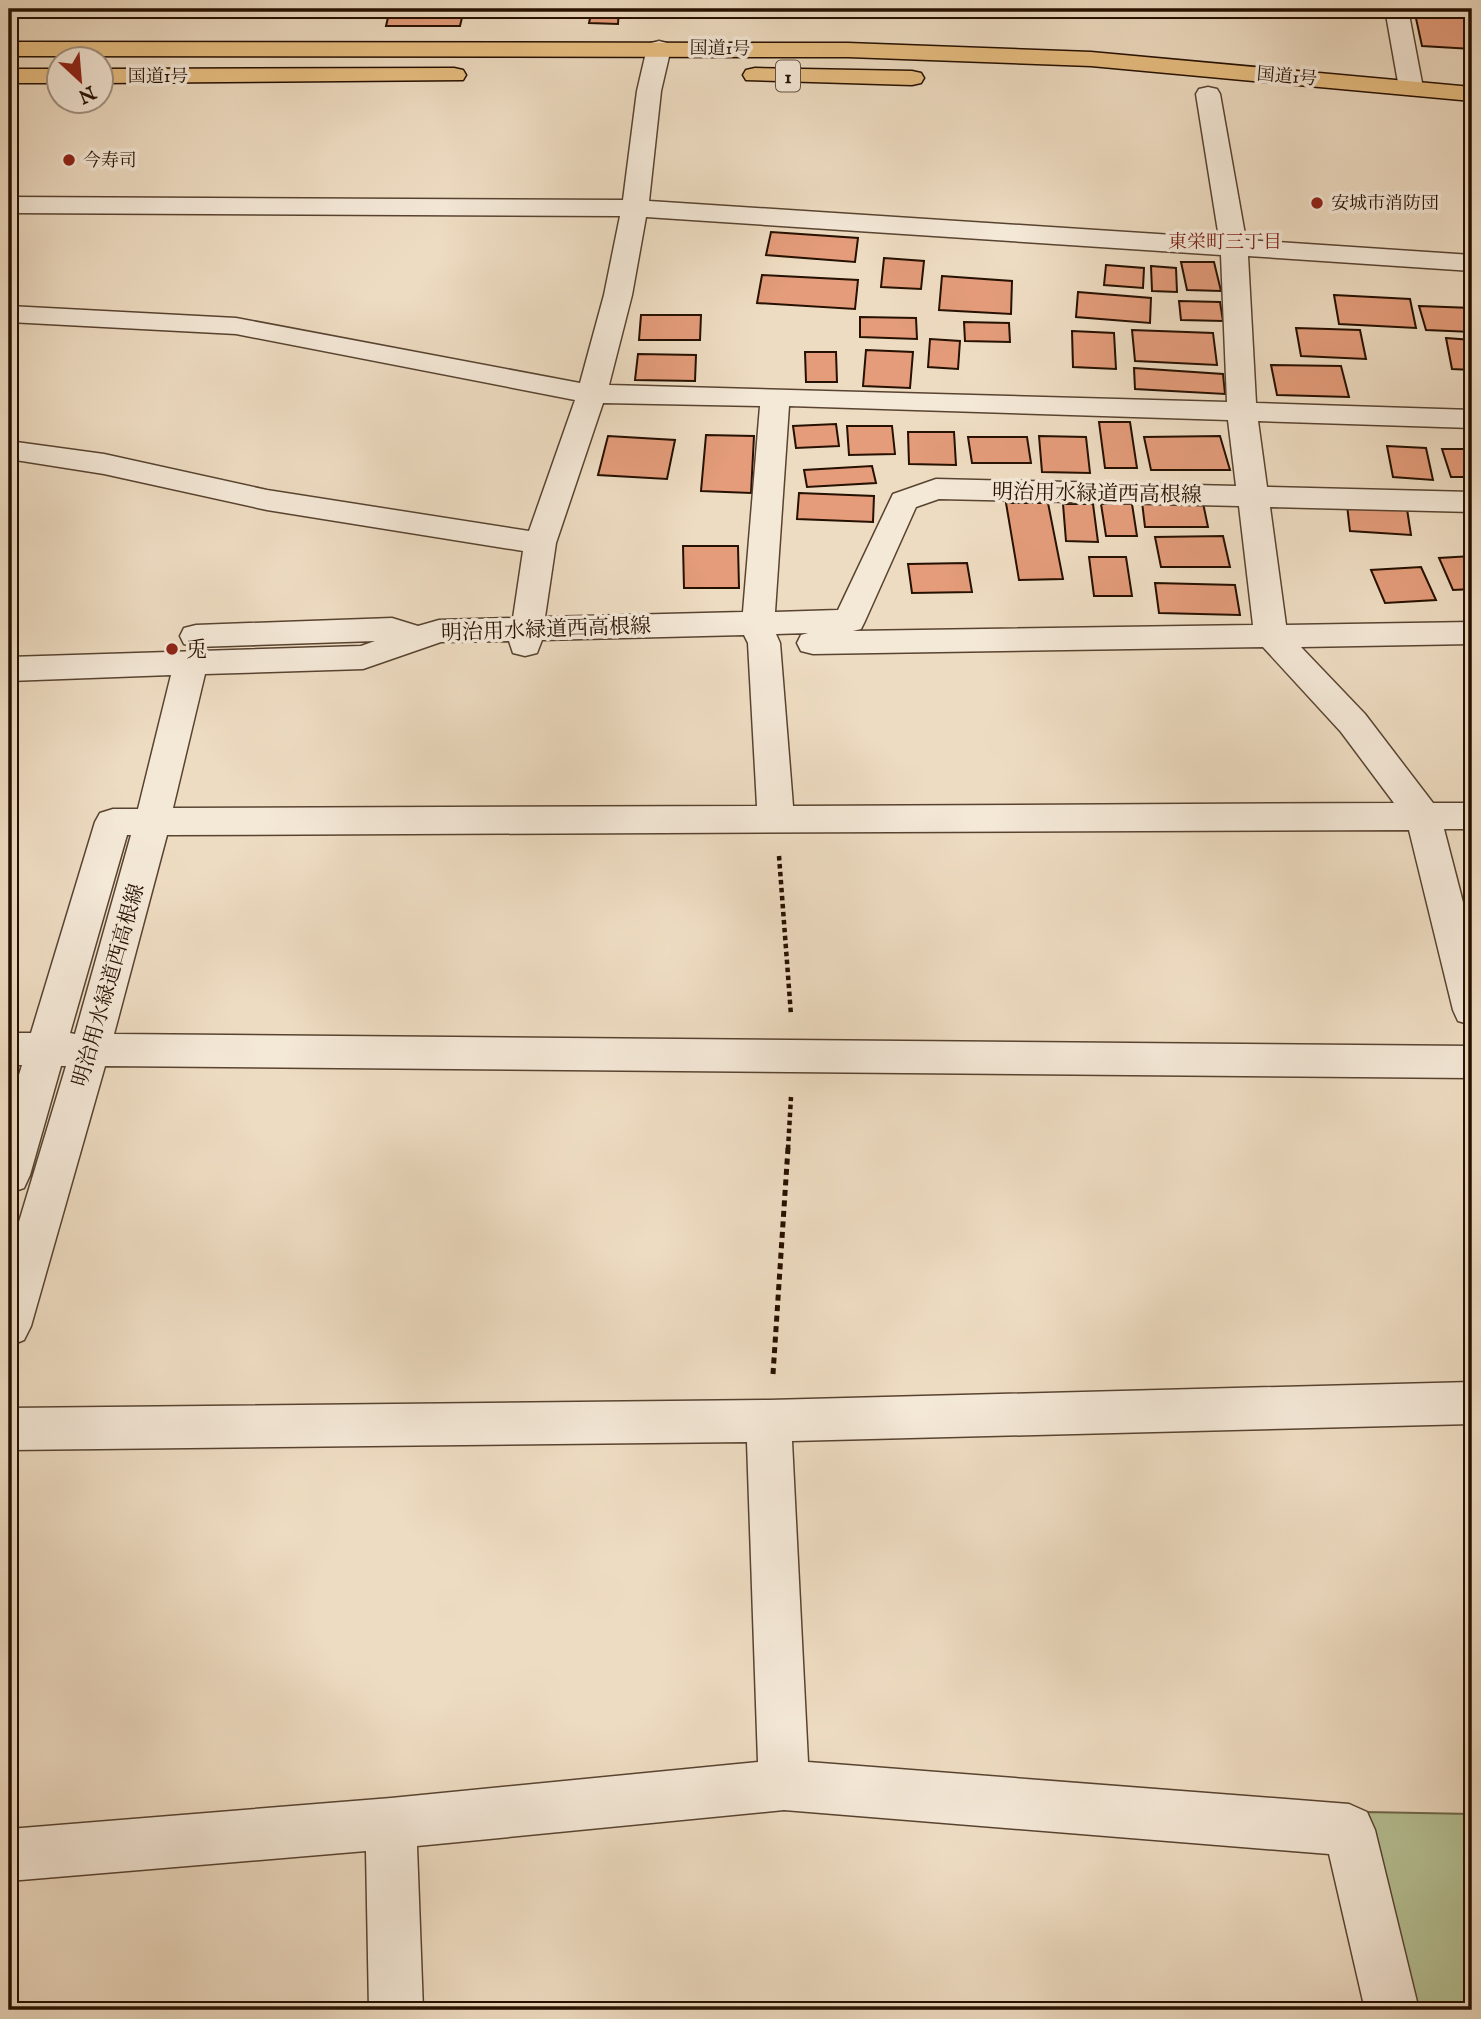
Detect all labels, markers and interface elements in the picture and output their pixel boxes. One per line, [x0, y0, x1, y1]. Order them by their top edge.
street label: 国道1号 [689, 37, 751, 62]
north arrow [46, 46, 116, 116]
road number: 1 [776, 60, 800, 92]
street label: 国道1号 [1256, 63, 1318, 92]
street label: 国道1号 [128, 66, 188, 89]
text: N [73, 79, 100, 108]
place label: 今寿司 [83, 150, 137, 173]
marker: 今寿司 [61, 152, 77, 168]
place label: 安城市消防団 [1331, 193, 1439, 216]
marker: 安城市消防団 [1309, 195, 1325, 211]
district label: 東栄町三丁目 [1168, 231, 1282, 255]
street label: 明治用水緑道西高根線 [992, 479, 1202, 510]
street label: 明治用水緑道西高根線 [441, 613, 651, 648]
place label: 兎 [186, 637, 207, 664]
marker: 兎 [164, 641, 180, 657]
street label: 明治用水緑道西高根線 [68, 881, 151, 1090]

